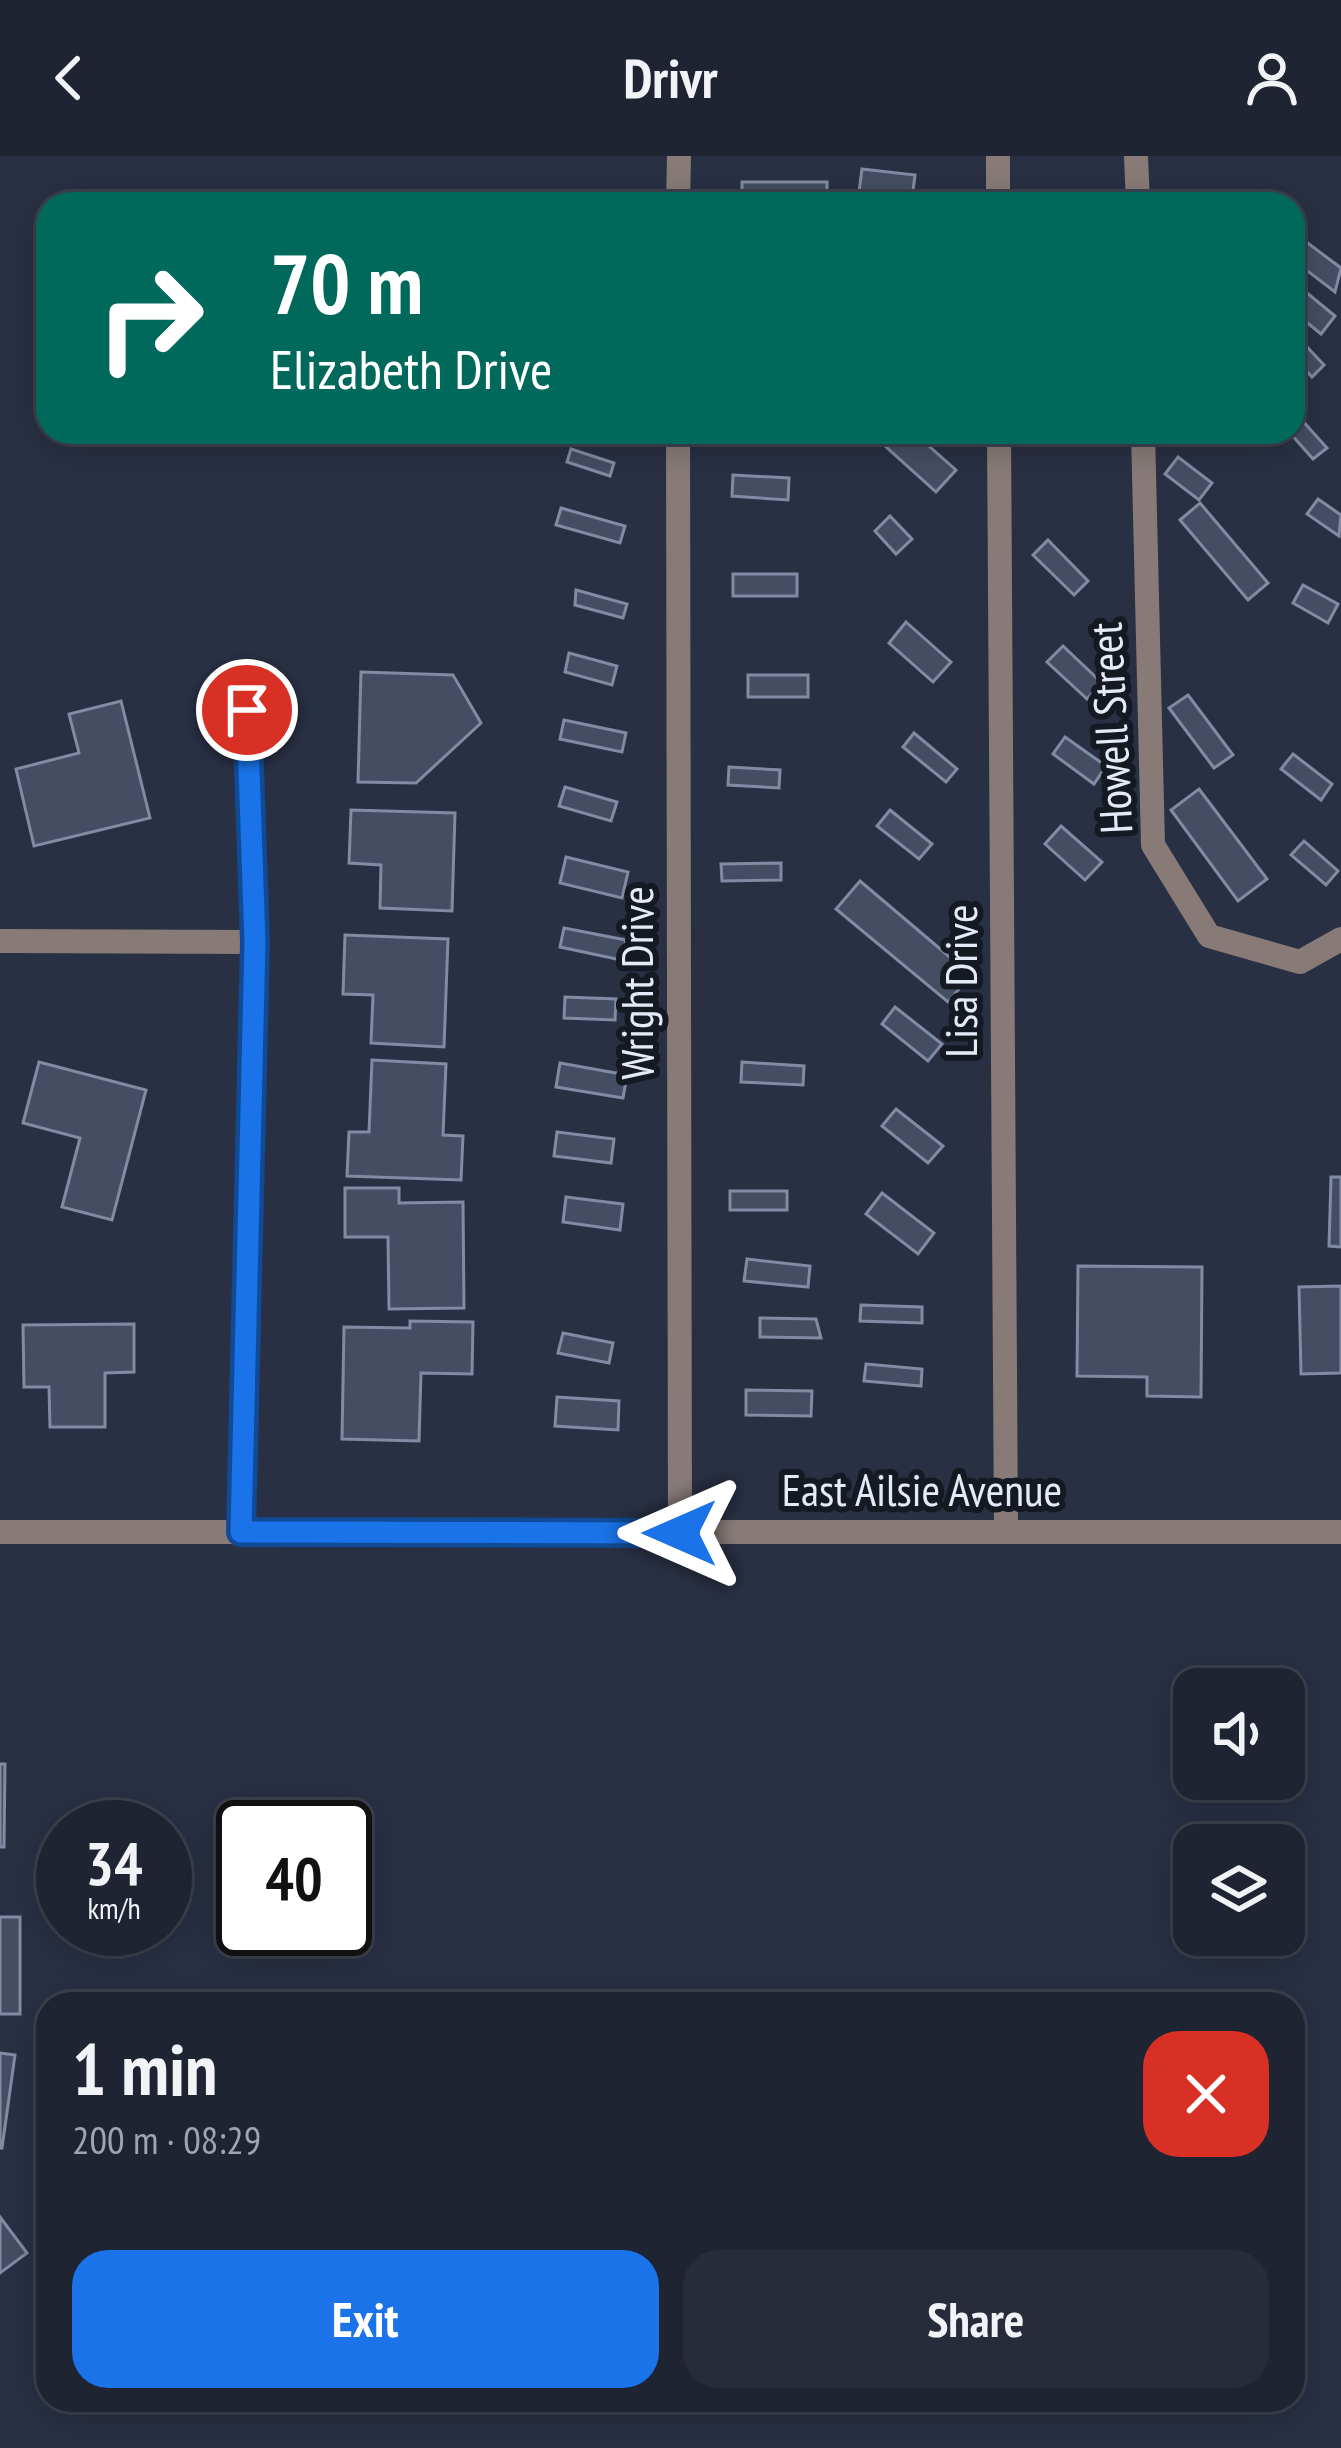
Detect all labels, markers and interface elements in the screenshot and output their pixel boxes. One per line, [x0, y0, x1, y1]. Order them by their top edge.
text: Drivr [623, 43, 718, 113]
icon: back [36, 45, 102, 111]
icon: person [1239, 45, 1305, 111]
text: 70 m [270, 228, 423, 337]
icon: right [72, 240, 228, 396]
text: Elizabeth Drive [270, 334, 552, 404]
street label: Howell Street [1075, 620, 1144, 835]
pin [196, 659, 298, 761]
icon: arrive [214, 677, 280, 743]
street label: Wright Drive [607, 886, 665, 1080]
street label: Lisa Drive [931, 905, 989, 1057]
street label: East Ailsie Avenue [782, 1460, 1062, 1518]
position arrow [617, 1470, 743, 1596]
map controls [1173, 1668, 1305, 1956]
button: sound [1173, 1668, 1305, 1800]
speed limit sign: 40 [216, 1800, 372, 1956]
text: 34 [85, 1824, 143, 1902]
button: layers [1173, 1824, 1305, 1956]
text: km/h [87, 1888, 141, 1927]
text: 1 min [72, 2022, 217, 2115]
button: close [1143, 2031, 1269, 2157]
text: 200 m · 08:29 [72, 2114, 261, 2165]
button: Exit [72, 2250, 659, 2388]
button: Share [683, 2250, 1269, 2388]

